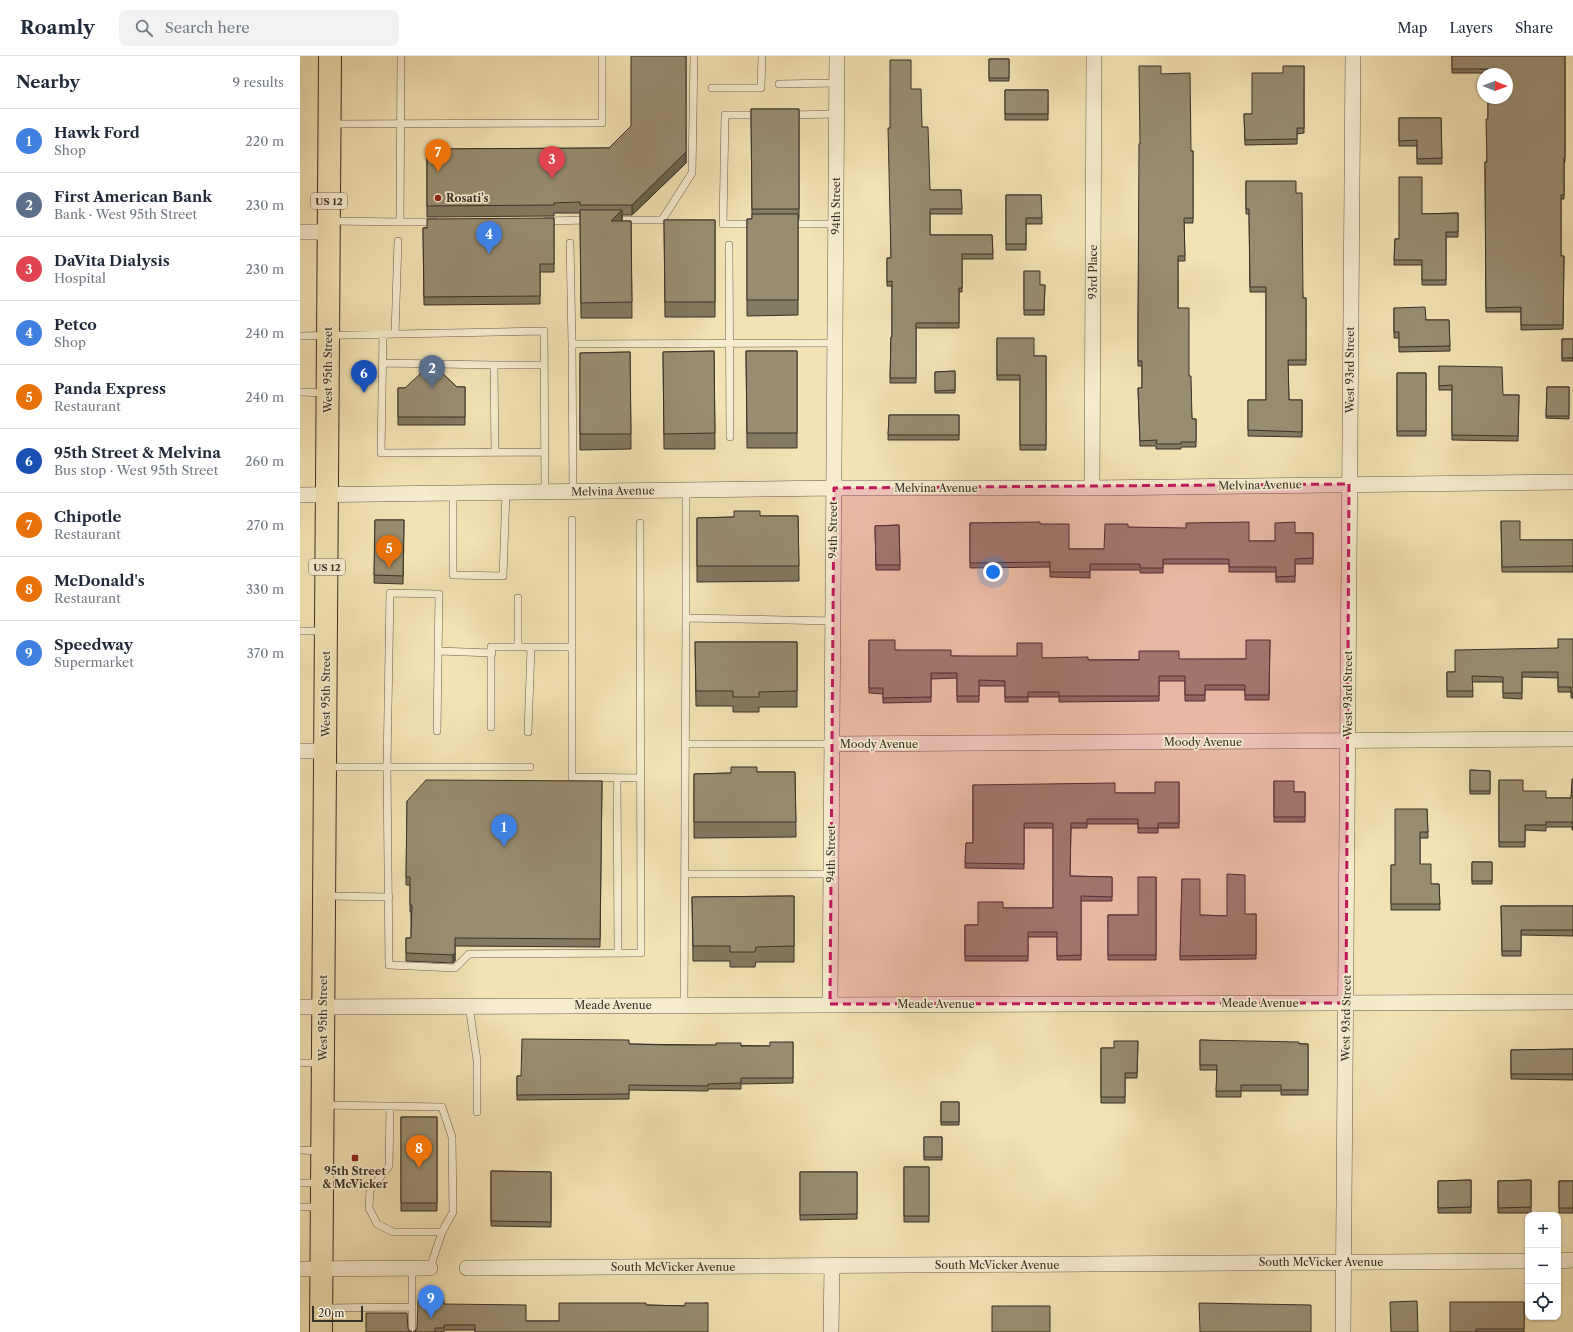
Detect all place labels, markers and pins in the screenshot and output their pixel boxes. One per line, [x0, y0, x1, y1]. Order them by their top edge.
pin: 7 [425, 139, 451, 172]
pin: 3 [539, 146, 565, 179]
place label: Rosati's [446, 191, 489, 205]
marker: Rosati's [433, 193, 443, 203]
pin: 4 [476, 221, 502, 254]
pin: 2 [419, 355, 445, 388]
pin: 6 [351, 360, 377, 393]
pin: 5 [376, 535, 402, 568]
pin: 1 [491, 814, 517, 847]
pin: 8 [406, 1135, 432, 1168]
marker: 95th Street & McVicker [350, 1153, 360, 1163]
place label: 95th Street & McVicker [322, 1164, 388, 1191]
pin: 9 [418, 1285, 444, 1318]

